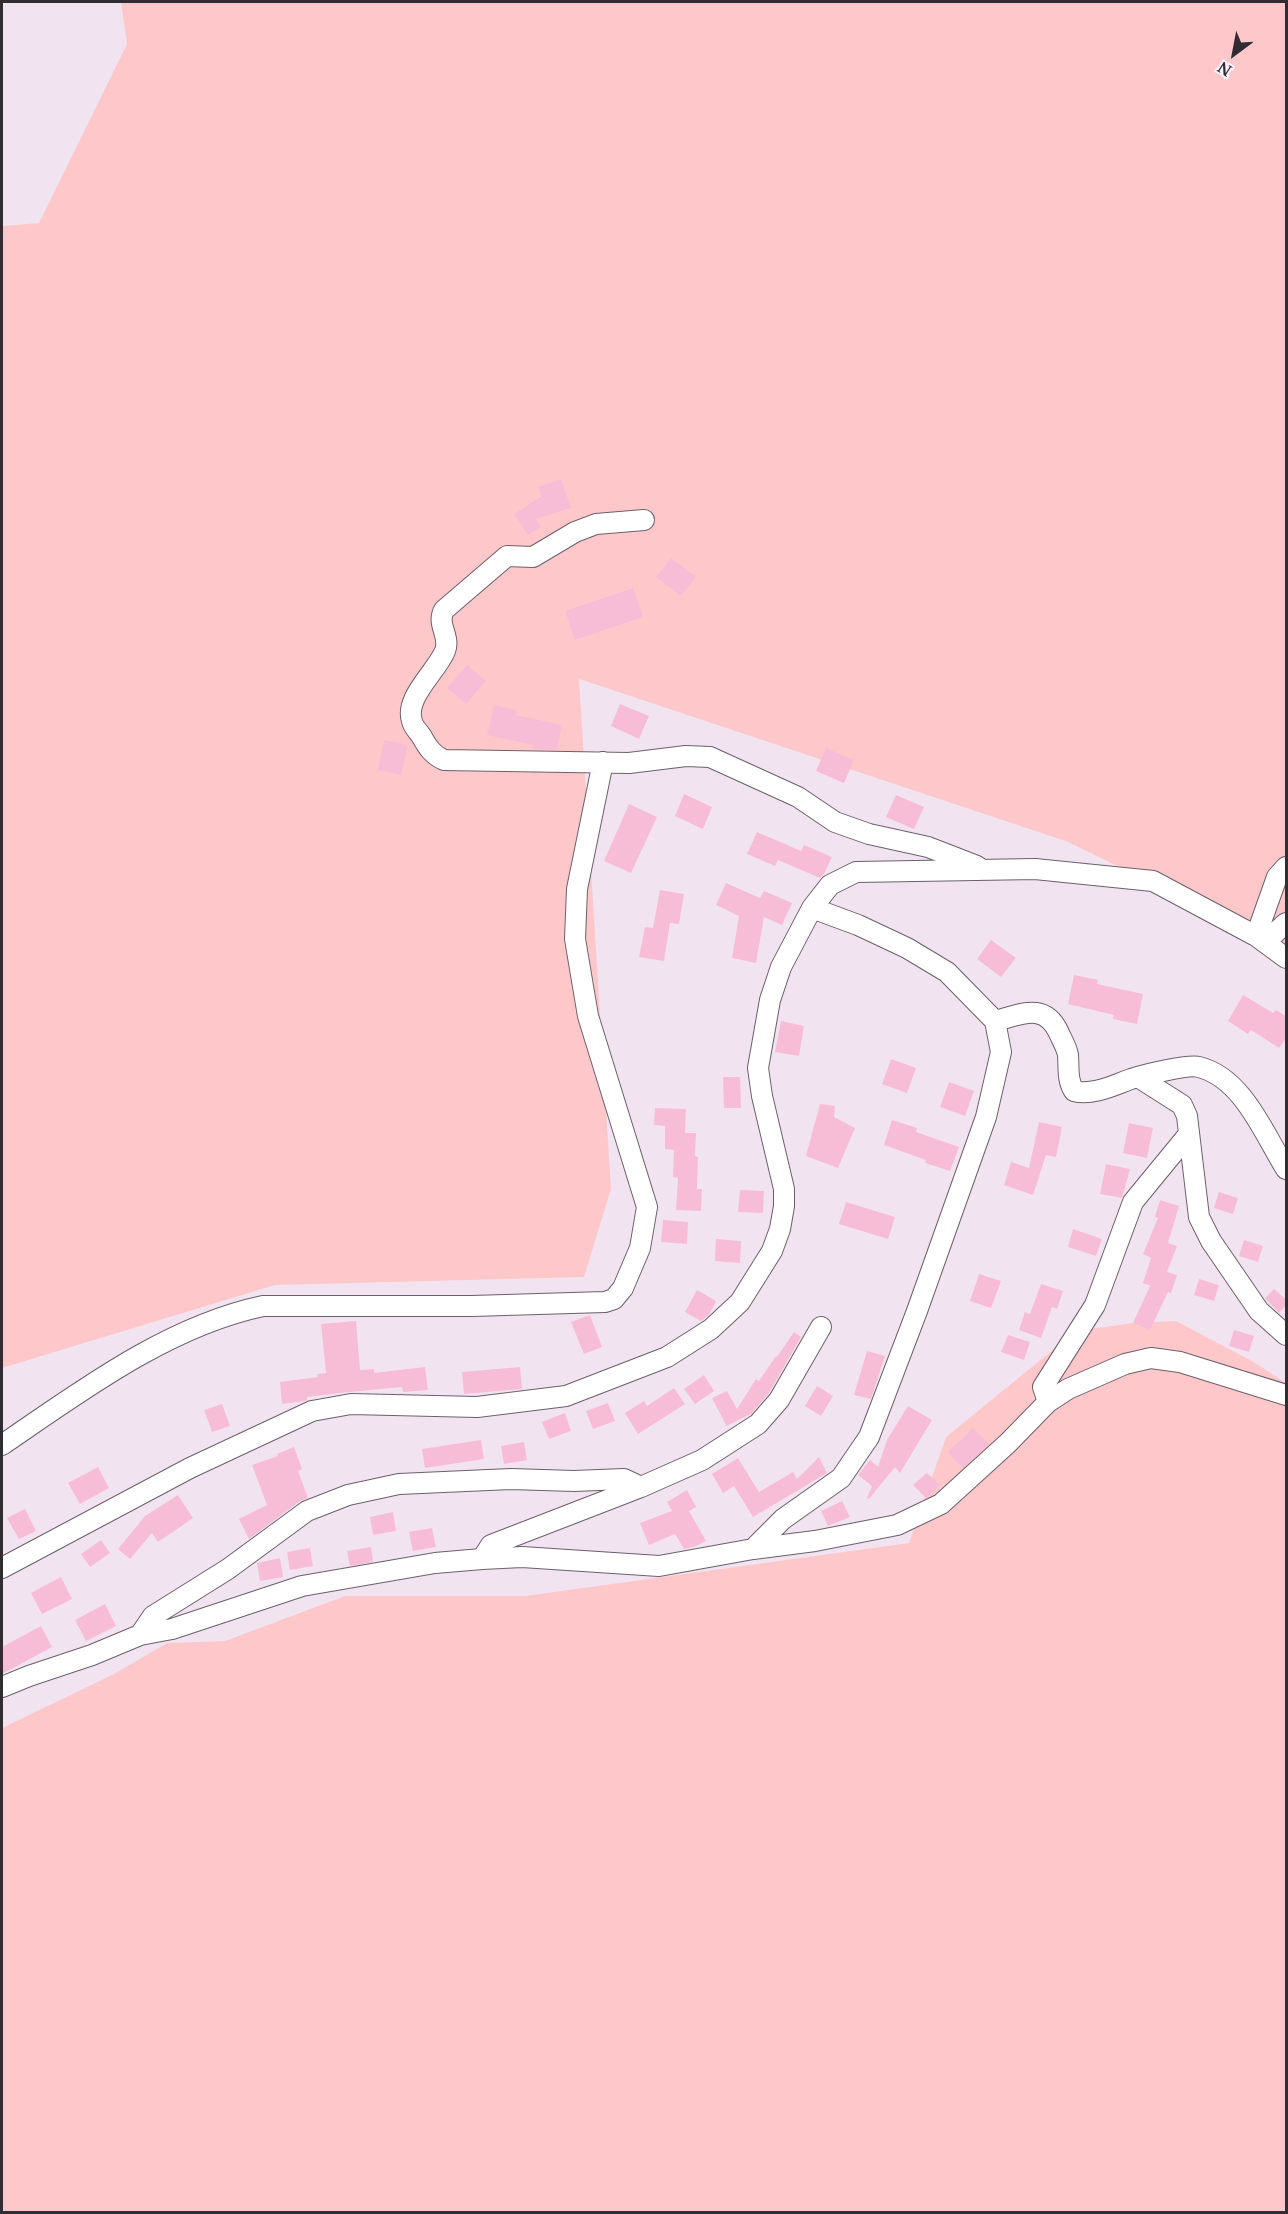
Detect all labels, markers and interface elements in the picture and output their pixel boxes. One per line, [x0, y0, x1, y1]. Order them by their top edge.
north arrow [1204, 24, 1264, 84]
text: N [1213, 57, 1236, 82]

